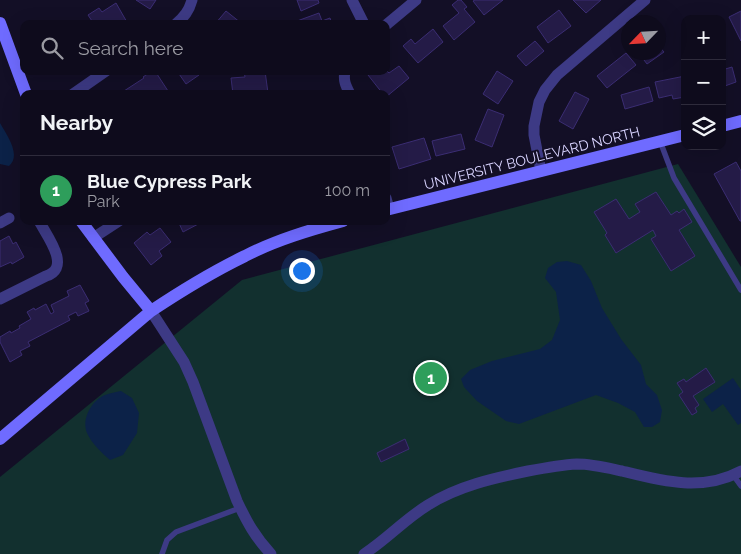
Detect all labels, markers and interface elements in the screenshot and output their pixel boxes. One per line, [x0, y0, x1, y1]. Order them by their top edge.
north arrow [621, 15, 666, 60]
map controls [681, 15, 726, 150]
button: + [681, 15, 726, 60]
search box [20, 20, 390, 75]
icon: search [38, 34, 66, 62]
text: Search here [78, 37, 184, 59]
button: − [681, 60, 726, 105]
button: layers [681, 105, 726, 150]
text: Nearby [40, 110, 113, 135]
street label: UNIVERSITY BOULEVARD NORTH [422, 123, 642, 193]
text: Blue Cypress Park [87, 170, 252, 192]
text: 1 [52, 181, 60, 200]
text: 100 m [325, 181, 370, 200]
text: Park [87, 192, 120, 211]
your location [289, 258, 315, 284]
pin: 1 [415, 359, 447, 397]

